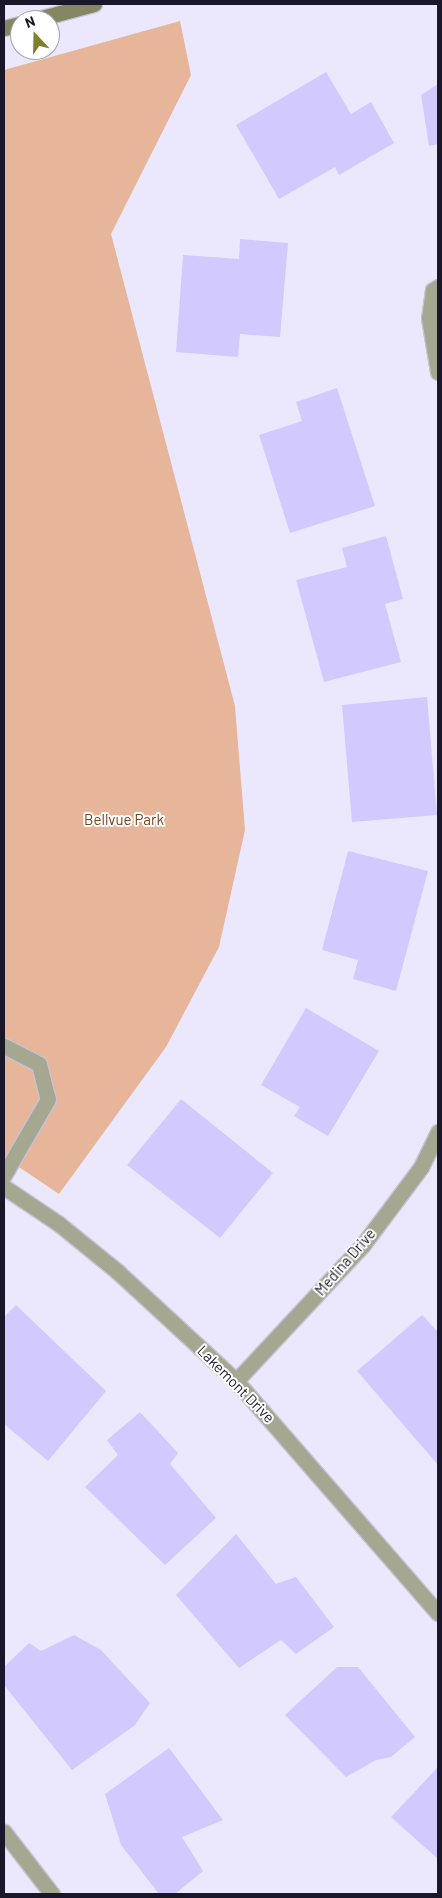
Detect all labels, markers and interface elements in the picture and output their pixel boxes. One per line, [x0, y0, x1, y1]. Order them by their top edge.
north arrow [10, 10, 60, 60]
text: N [22, 12, 37, 31]
park label: Bellvue Park [84, 811, 164, 829]
street label: Medina Drive [311, 1225, 379, 1299]
street label: Lakemont Drive [194, 1342, 278, 1426]

